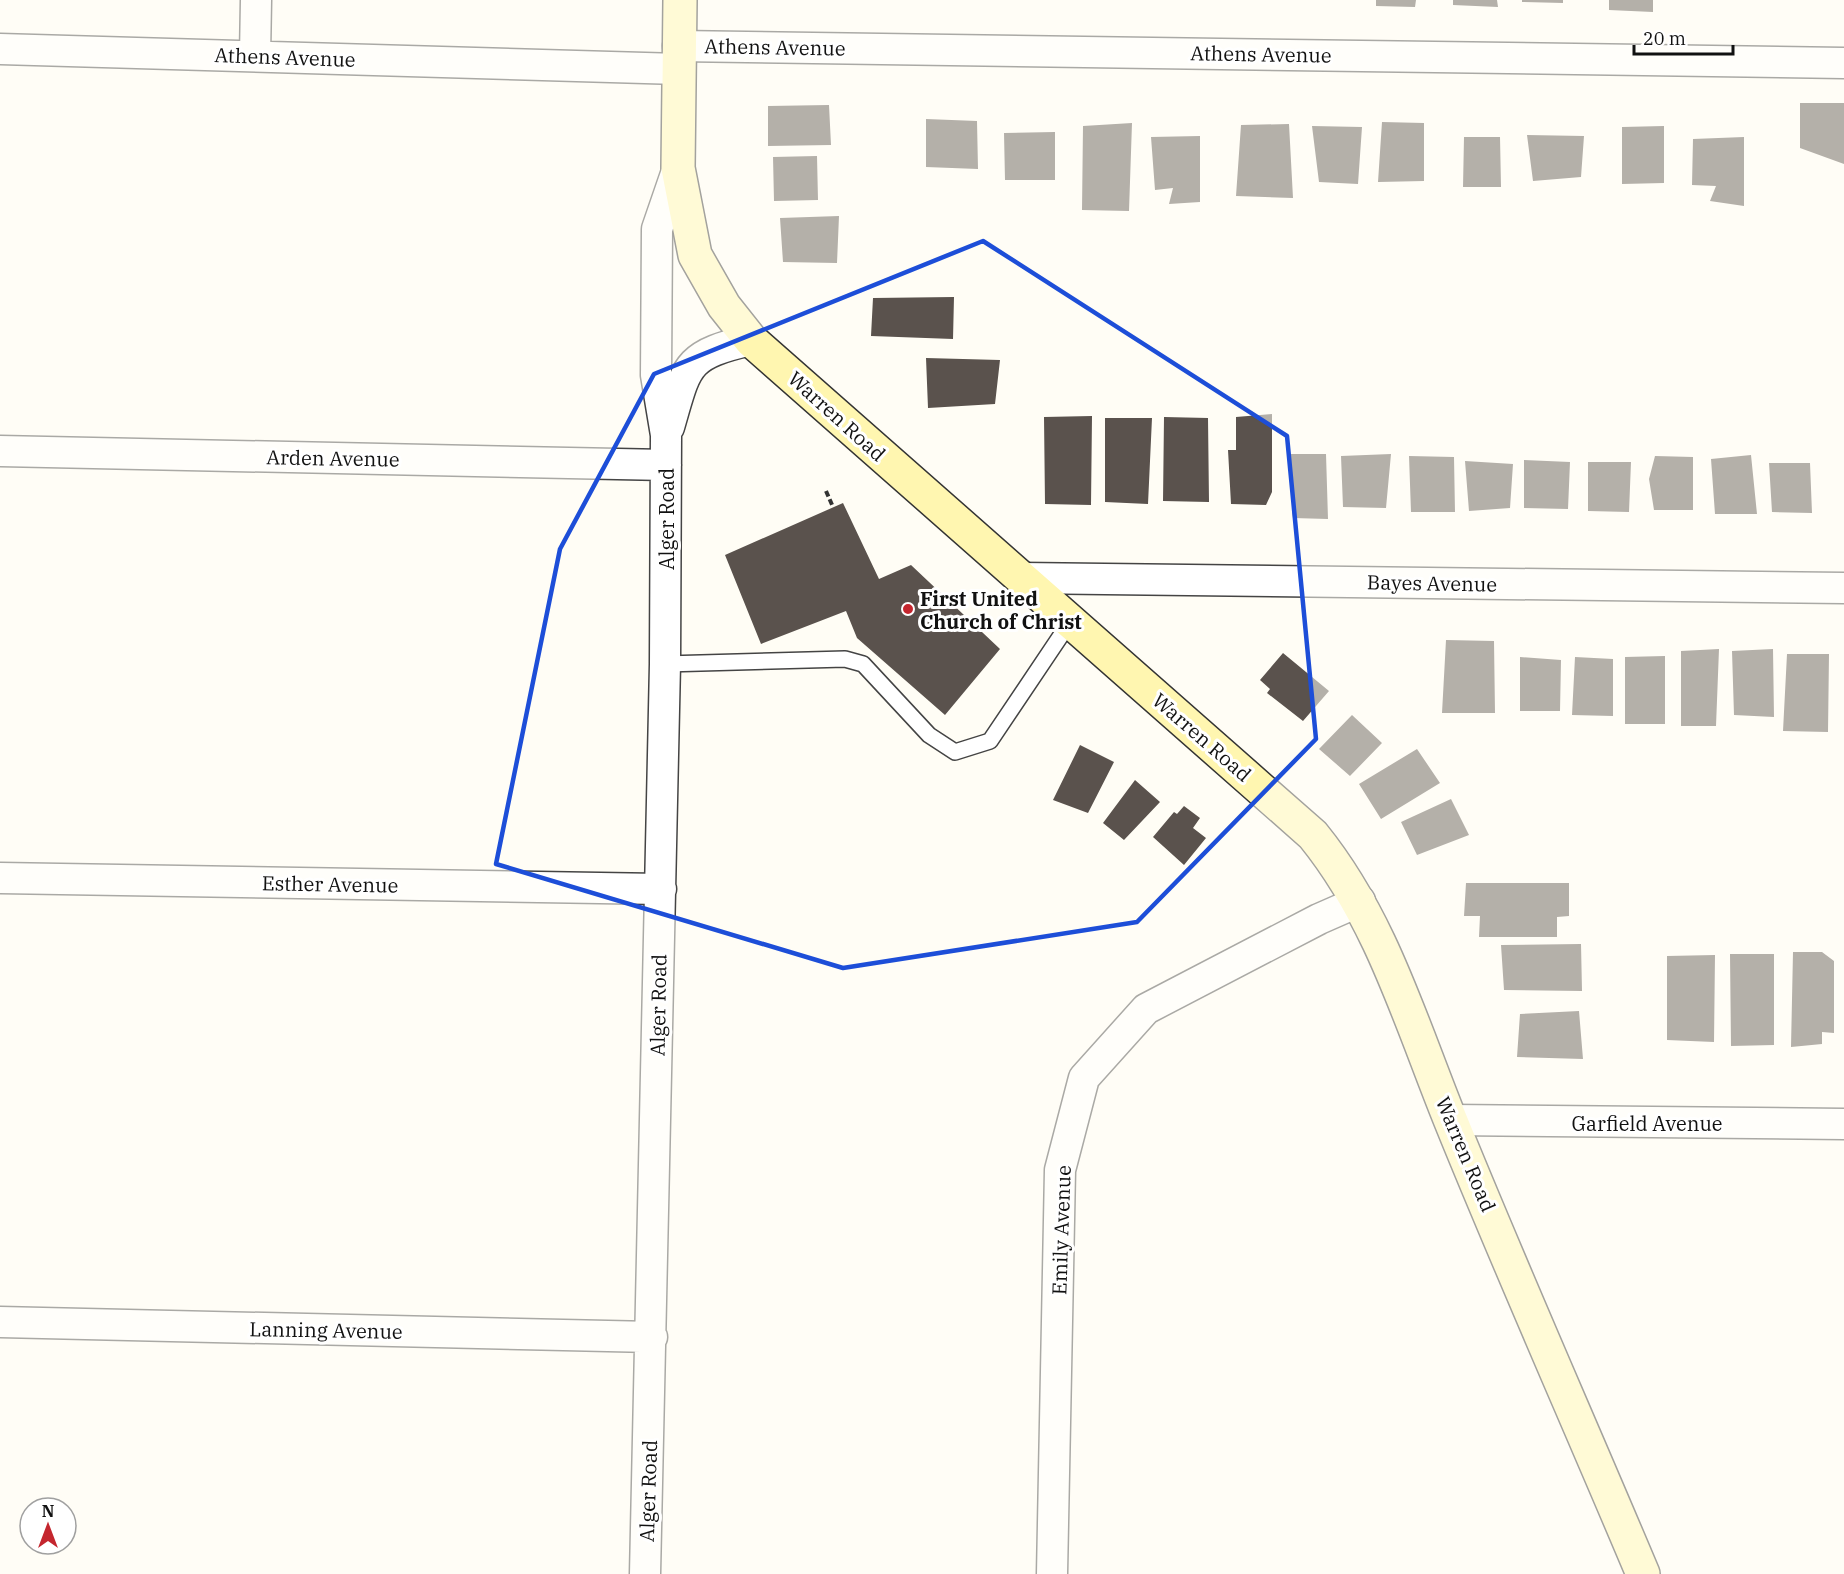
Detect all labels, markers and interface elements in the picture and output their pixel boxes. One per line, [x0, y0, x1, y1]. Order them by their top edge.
scale bar [1634, 18, 1733, 56]
text: 20 m [1643, 27, 1686, 50]
street label: Athens Avenue [704, 32, 846, 62]
street label: Athens Avenue [1190, 39, 1332, 69]
street label: Athens Avenue [214, 41, 356, 73]
street label: Warren Road [782, 365, 892, 467]
street label: Arden Avenue [266, 443, 400, 473]
street label: Alger Road [653, 468, 680, 570]
street label: Bayes Avenue [1367, 568, 1497, 598]
place label: First United Church of Christ [920, 585, 1082, 635]
marker: First United Church of Christ [901, 602, 915, 616]
street label: Warren Road [1147, 687, 1257, 787]
street label: Esther Avenue [262, 869, 398, 899]
street label: Alger Road [644, 954, 672, 1056]
street label: Warren Road [1430, 1092, 1502, 1216]
street label: Garfield Avenue [1571, 1110, 1723, 1137]
street label: Emily Avenue [1045, 1165, 1077, 1295]
street label: Lanning Avenue [249, 1315, 403, 1345]
street label: Alger Road [633, 1439, 663, 1543]
north arrow [18, 1496, 78, 1556]
text: N [42, 1501, 54, 1521]

